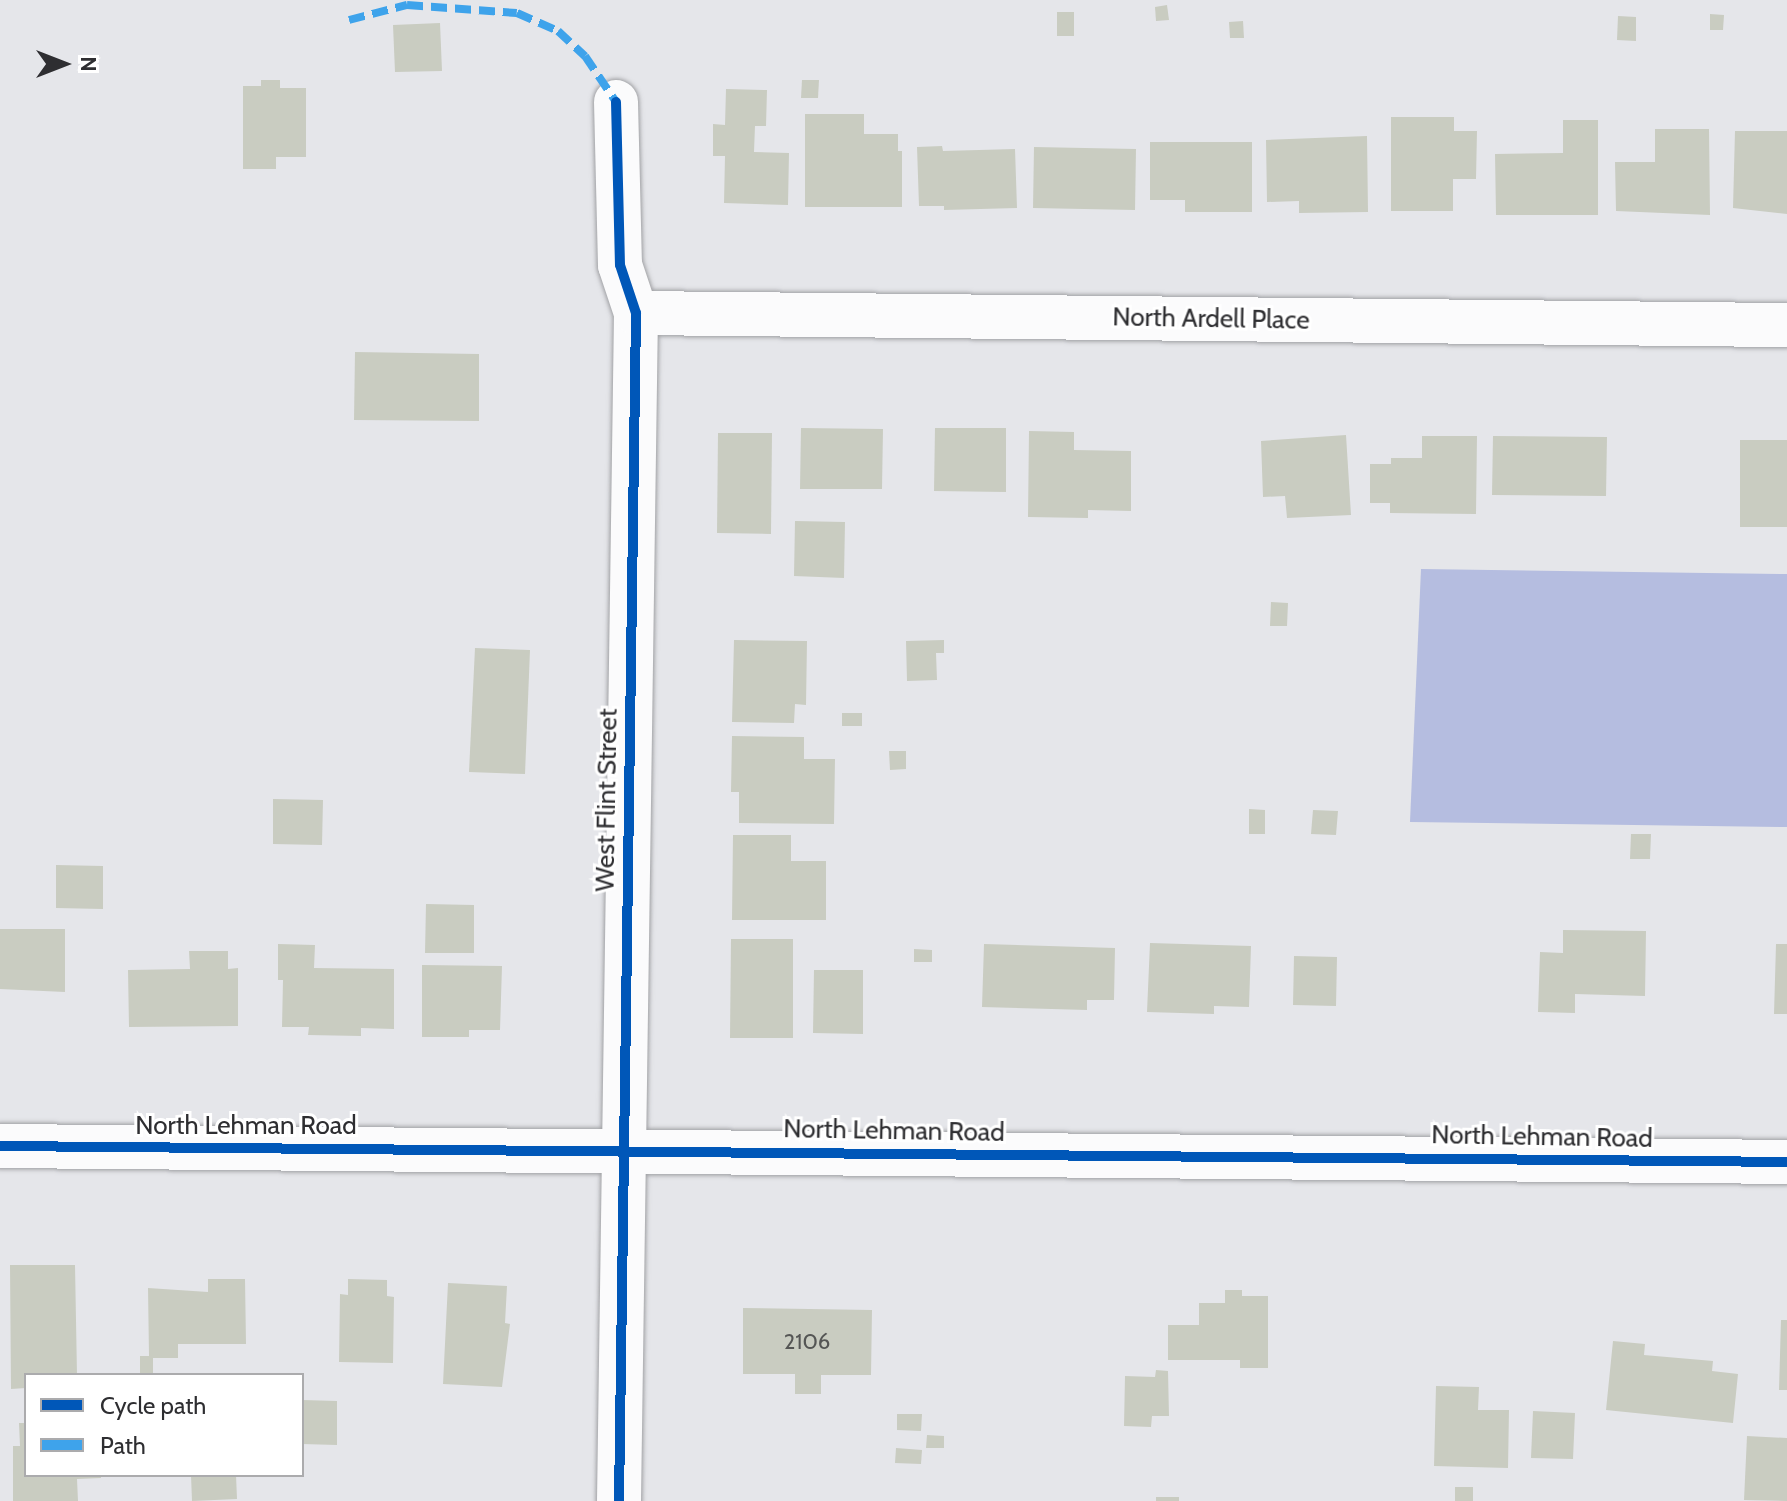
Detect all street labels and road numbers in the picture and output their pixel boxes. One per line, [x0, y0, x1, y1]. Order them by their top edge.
street label: North Ardell Place [1112, 302, 1310, 336]
street label: West Flint Street [590, 708, 624, 892]
street label: North Lehman Road [135, 1110, 357, 1142]
street label: North Lehman Road [783, 1113, 1005, 1149]
street label: North Lehman Road [1431, 1119, 1653, 1155]

